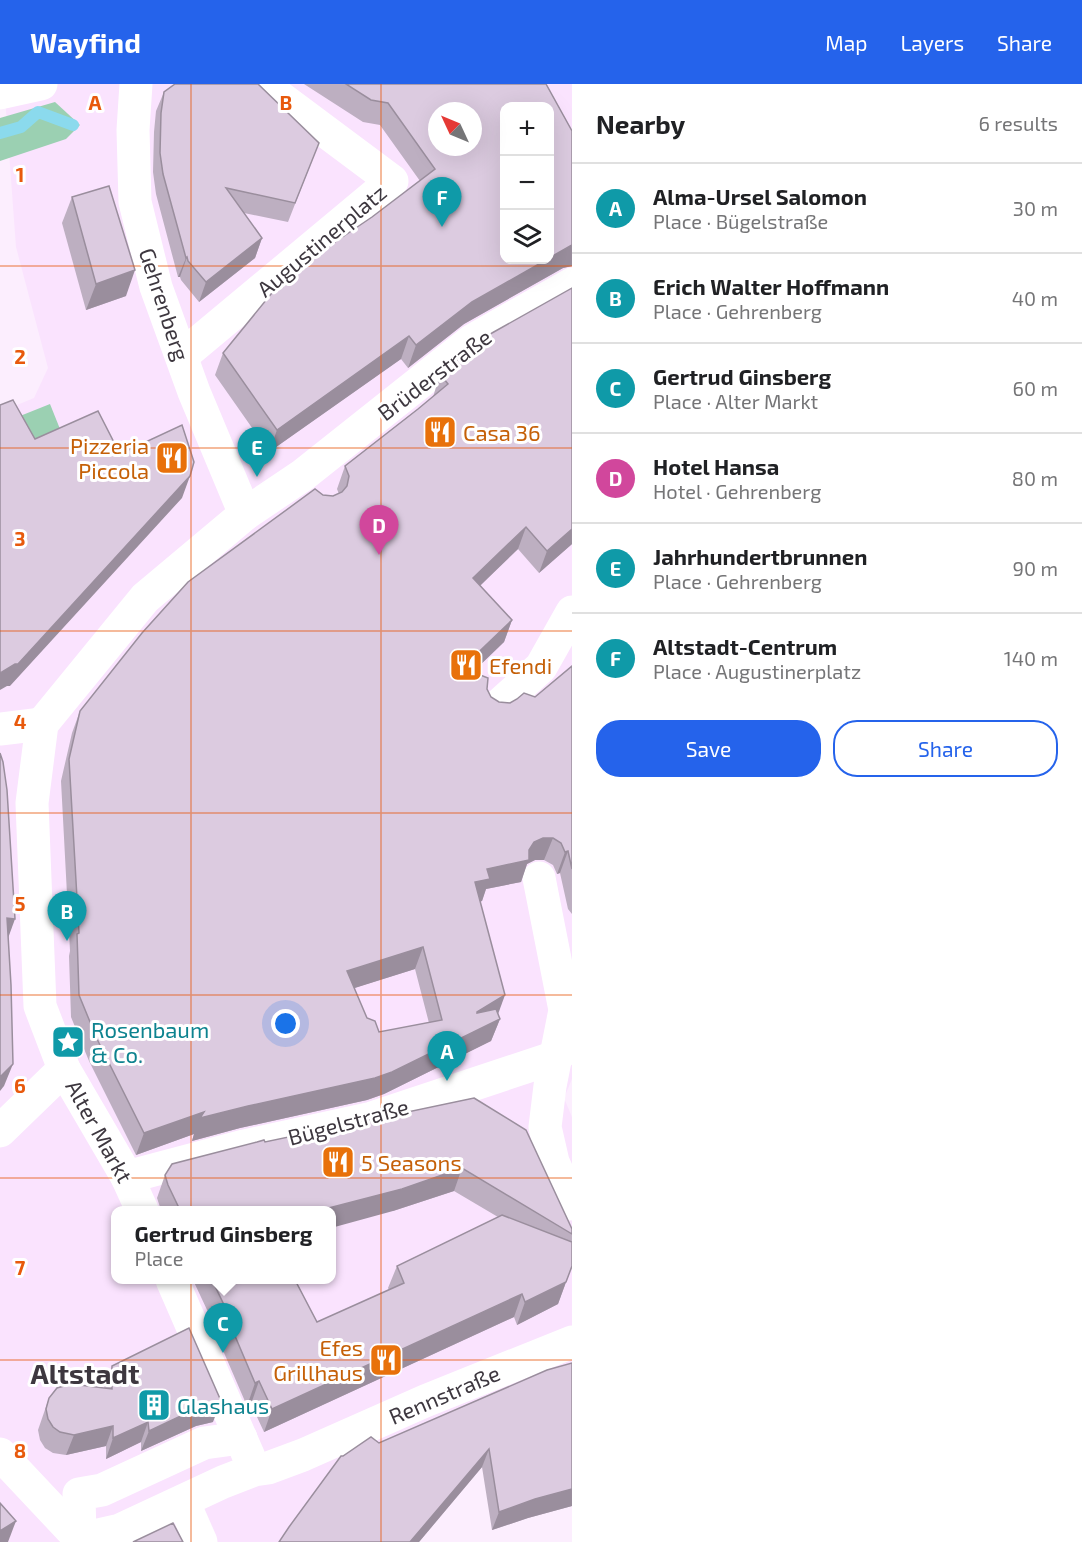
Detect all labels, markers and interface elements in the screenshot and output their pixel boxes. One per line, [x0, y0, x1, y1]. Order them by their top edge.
text: Wayfind [30, 25, 141, 59]
text: Map [825, 30, 867, 55]
text: Layers [900, 30, 964, 55]
text: Share [997, 30, 1052, 55]
text: A [88, 90, 102, 114]
text: B [280, 90, 292, 114]
north arrow [428, 102, 482, 156]
map controls [500, 102, 554, 264]
button: + [500, 102, 554, 156]
text: Nearby [596, 108, 685, 139]
text: 6 results [978, 111, 1058, 135]
button: − [500, 156, 554, 210]
text: 1 [16, 162, 24, 186]
street label: Augustinerplatz [251, 178, 391, 302]
pin: F [422, 178, 462, 227]
text: Alma-Ursel Salomon [653, 183, 867, 209]
text: A [609, 196, 622, 220]
text: 30 m [1013, 196, 1058, 220]
text: Place · Bügelstraße [653, 209, 828, 233]
button: layers [500, 210, 554, 264]
street label: Gehrenberg [135, 244, 195, 364]
text: Erich Walter Hoffmann [653, 273, 889, 299]
text: B [609, 286, 622, 310]
text: 40 m [1012, 286, 1058, 310]
text: Place · Gehrenberg [653, 299, 822, 323]
street label: Brüderstraße [372, 323, 496, 425]
text: 2 [14, 344, 26, 368]
text: Gertrud Ginsberg [653, 363, 831, 389]
text: C [610, 376, 621, 400]
text: 60 m [1013, 376, 1058, 400]
text: Place · Alter Markt [653, 389, 818, 413]
restaurant icon: Casa 36 [422, 414, 458, 450]
place label: Casa 36 [463, 419, 541, 445]
pin: E [238, 428, 276, 477]
place label: Pizzeria Piccola [70, 432, 149, 483]
restaurant icon: Pizzeria Piccola [154, 440, 190, 476]
text: Hotel Hansa [653, 453, 779, 479]
text: D [609, 466, 622, 490]
text: 80 m [1012, 466, 1058, 490]
text: Hotel · Gehrenberg [653, 479, 821, 503]
pin: D [360, 506, 398, 555]
text: 3 [14, 526, 26, 550]
text: Jahrhundertbrunnen [653, 543, 867, 569]
text: E [610, 556, 621, 580]
text: 90 m [1013, 556, 1058, 580]
text: Place · Gehrenberg [653, 569, 822, 593]
text: Altstadt-Centrum [653, 633, 837, 659]
text: F [610, 646, 621, 670]
text: 140 m [1004, 646, 1058, 670]
restaurant icon: Efendi [448, 647, 484, 683]
place label: Efendi [489, 652, 552, 678]
text: Place · Augustinerplatz [653, 659, 861, 683]
text: 4 [14, 709, 27, 733]
button: Save [596, 720, 821, 777]
button: Share [833, 720, 1058, 777]
text: 5 [14, 891, 26, 915]
pin: B [48, 892, 86, 941]
your location [271, 1009, 300, 1038]
place label: Rosenbaum & Co. [91, 1016, 209, 1067]
place icon: Rosenbaum & Co. [50, 1024, 86, 1060]
pin: A [428, 1032, 466, 1081]
text: 6 [14, 1073, 26, 1097]
street label: Alter Markt [61, 1075, 139, 1187]
street label: Bügelstraße [285, 1092, 411, 1150]
restaurant icon: 5 Seasons [320, 1144, 356, 1180]
place label: 5 Seasons [361, 1149, 462, 1175]
popup [111, 1206, 336, 1284]
text: Gertrud Ginsberg [134, 1220, 313, 1246]
text: Place [134, 1246, 183, 1270]
text: 7 [15, 1255, 26, 1279]
pin: C [204, 1304, 242, 1353]
place label: Efes Grillhaus [273, 1334, 363, 1385]
restaurant icon: Efes Grillhaus [368, 1342, 404, 1378]
district label: Altstadt [30, 1356, 140, 1390]
street label: Rennstraße [385, 1359, 503, 1429]
building icon: Glashaus [136, 1387, 172, 1423]
place label: Glashaus [177, 1392, 269, 1418]
text: 8 [14, 1438, 26, 1462]

